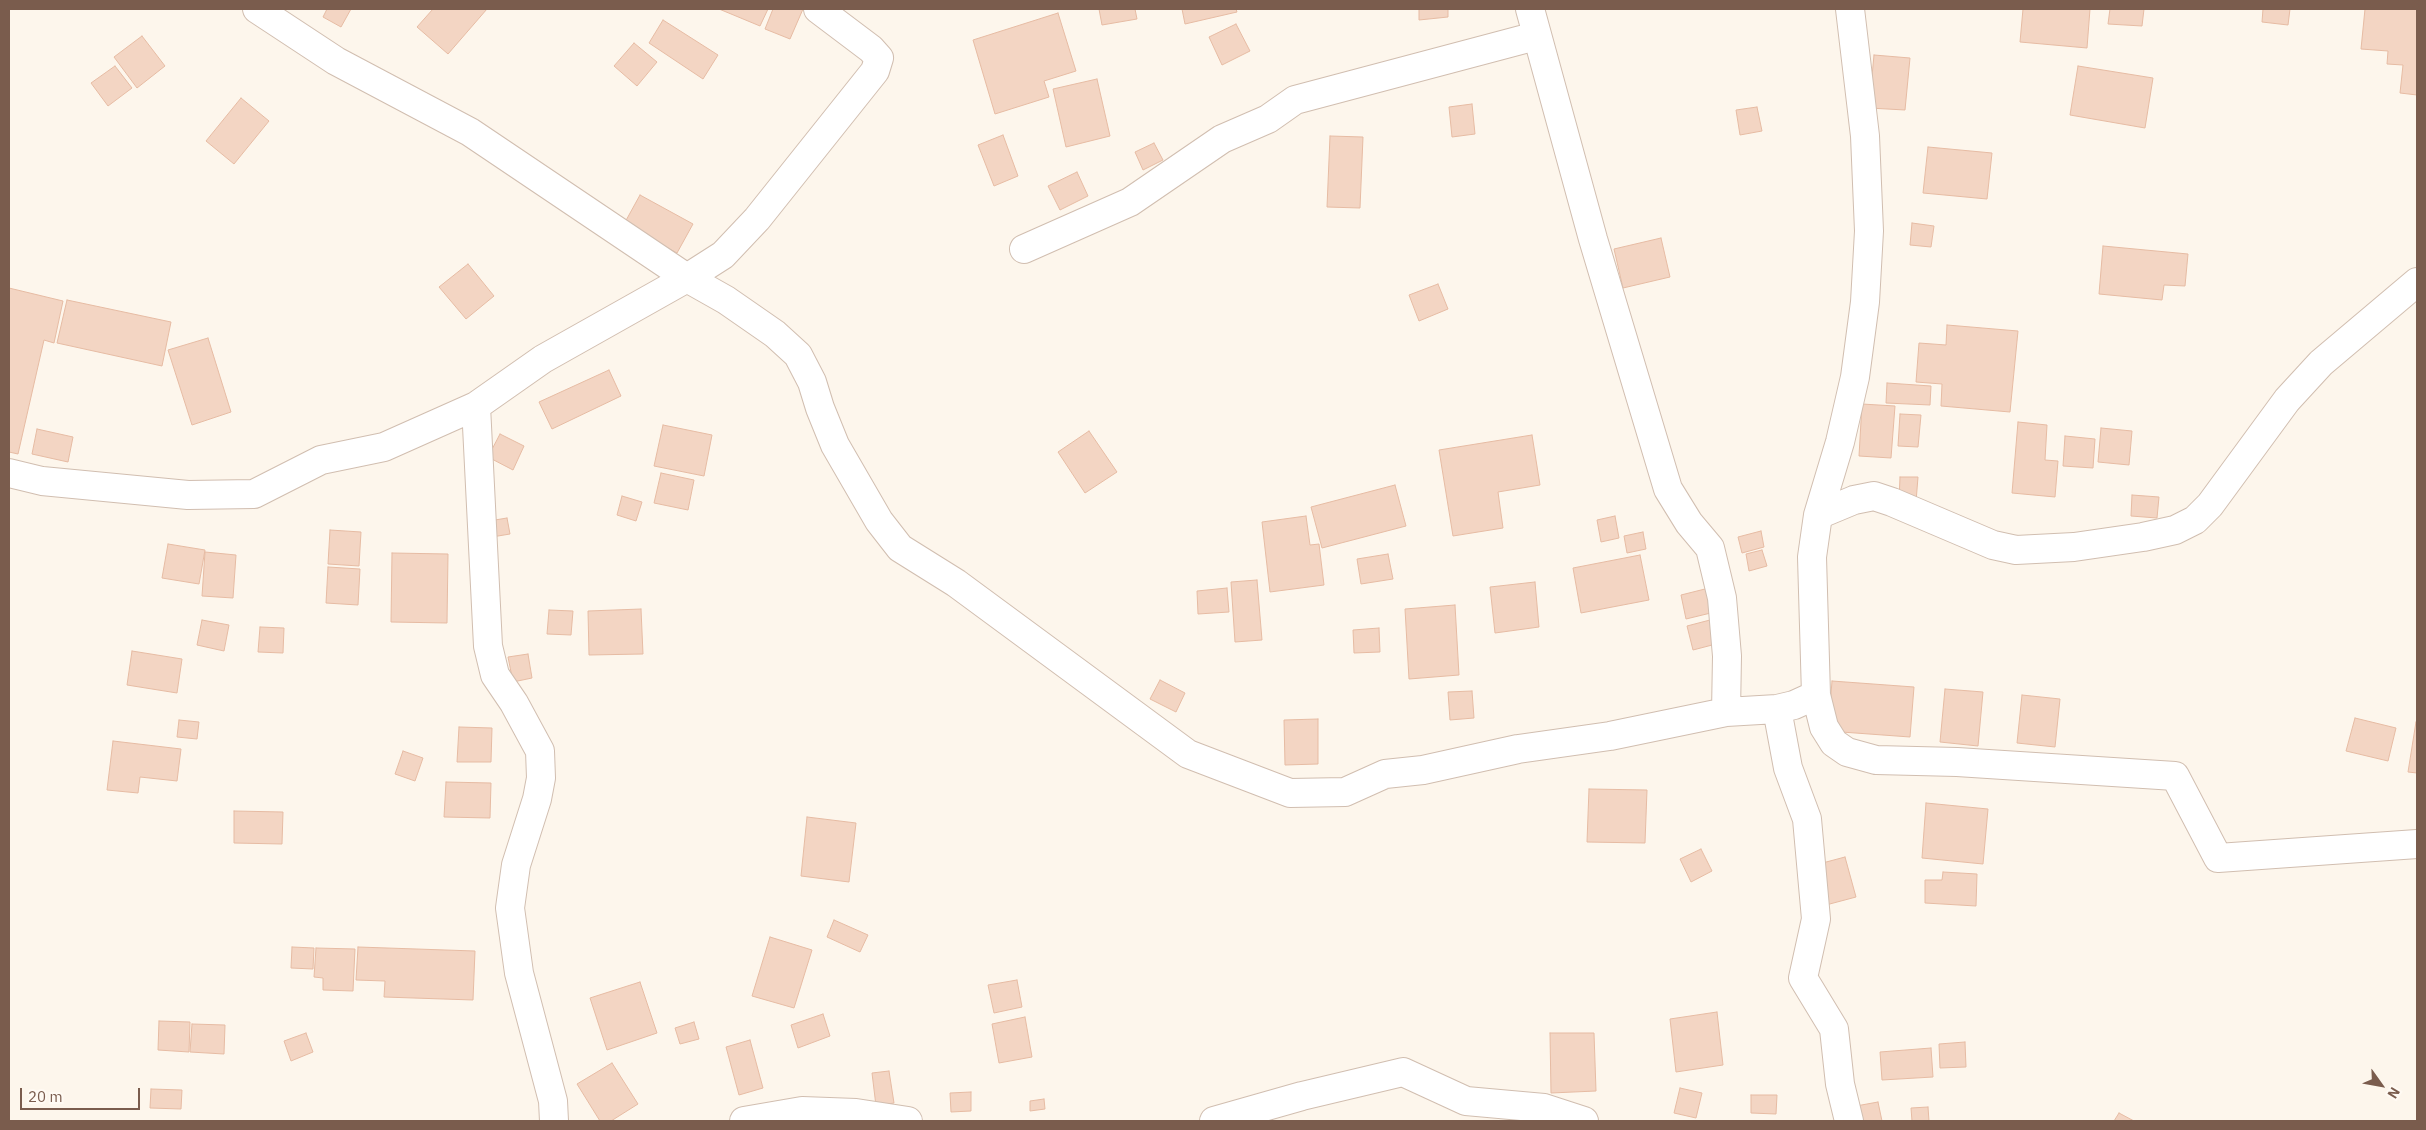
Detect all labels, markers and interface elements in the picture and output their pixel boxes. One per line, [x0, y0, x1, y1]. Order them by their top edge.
north arrow [2356, 1060, 2406, 1110]
scale bar [22, 1078, 142, 1110]
text: N [2383, 1084, 2404, 1102]
text: 20 m [28, 1087, 63, 1106]

